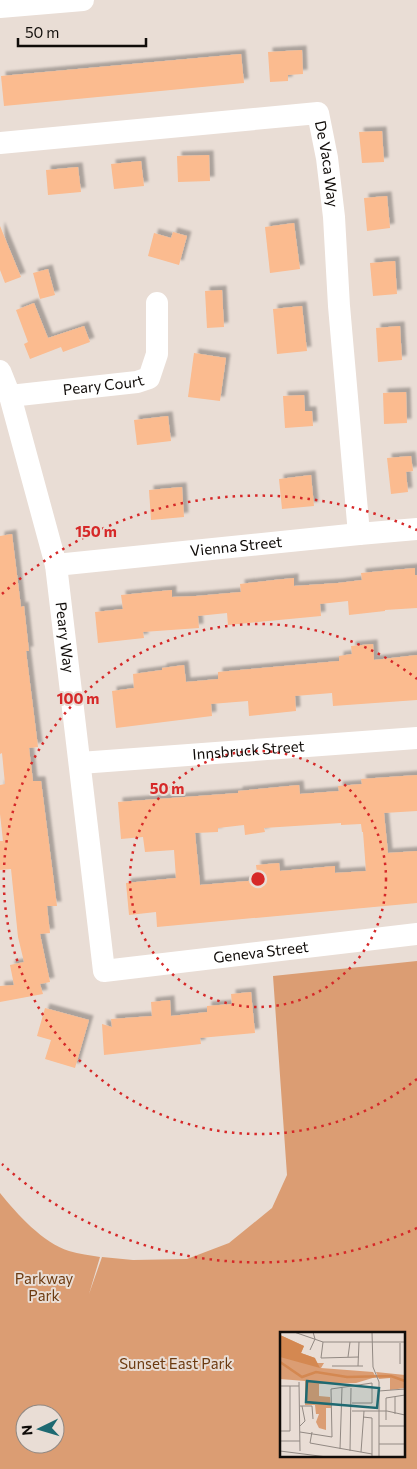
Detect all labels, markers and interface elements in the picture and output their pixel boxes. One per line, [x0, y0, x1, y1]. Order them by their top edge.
scale bar [18, 15, 145, 47]
text: 50 m [25, 23, 59, 41]
street label: De Vaca Way [312, 119, 343, 208]
street label: Peary Court [62, 370, 146, 398]
text: 150 m [75, 522, 117, 540]
street label: Vienna Street [189, 532, 283, 559]
street label: Peary Way [52, 601, 79, 674]
text: 100 m [57, 689, 99, 707]
street label: Innsbruck Street [192, 736, 305, 763]
text: 50 m [150, 779, 184, 797]
centre of rings [249, 870, 267, 888]
street label: Geneva Street [212, 937, 310, 966]
park label: Parkway Park [15, 1269, 74, 1304]
inset map [280, 1332, 404, 1456]
park label: Sunset East Park [119, 1354, 233, 1372]
north arrow [15, 1404, 65, 1454]
text: N [18, 1424, 35, 1436]

